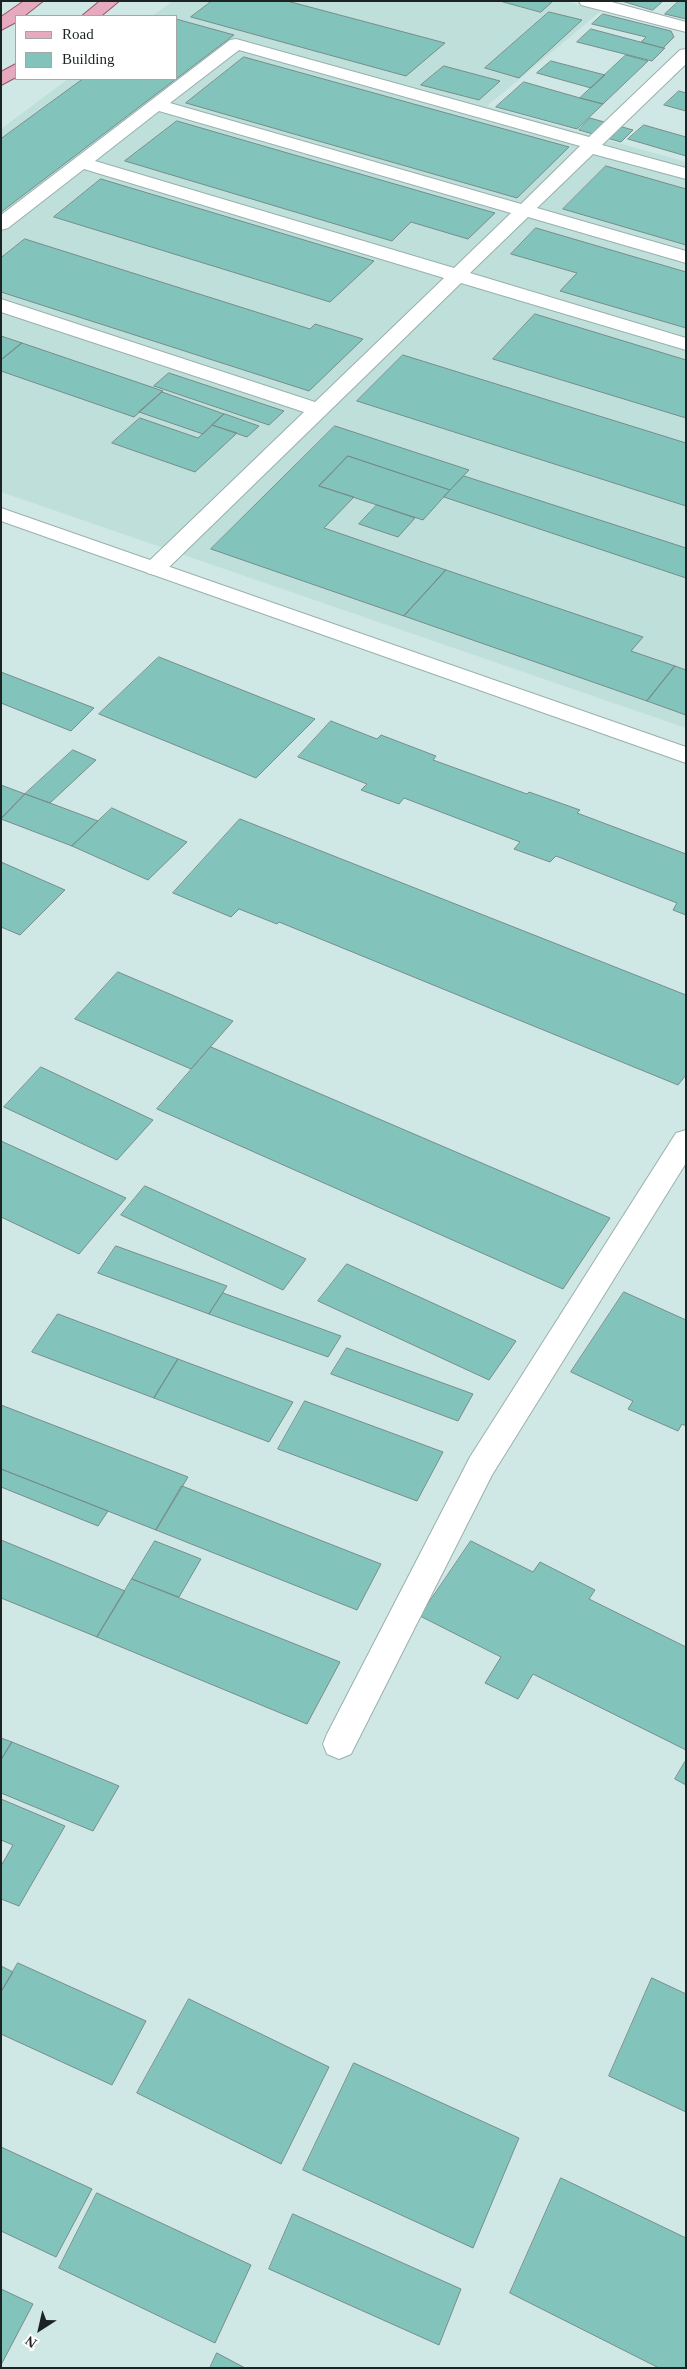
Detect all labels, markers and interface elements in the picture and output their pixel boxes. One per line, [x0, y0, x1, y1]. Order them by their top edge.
legend [15, 15, 178, 80]
text: Road [62, 26, 94, 42]
text: Building [62, 51, 115, 67]
north arrow [15, 2304, 65, 2354]
text: N [23, 2333, 40, 2351]

